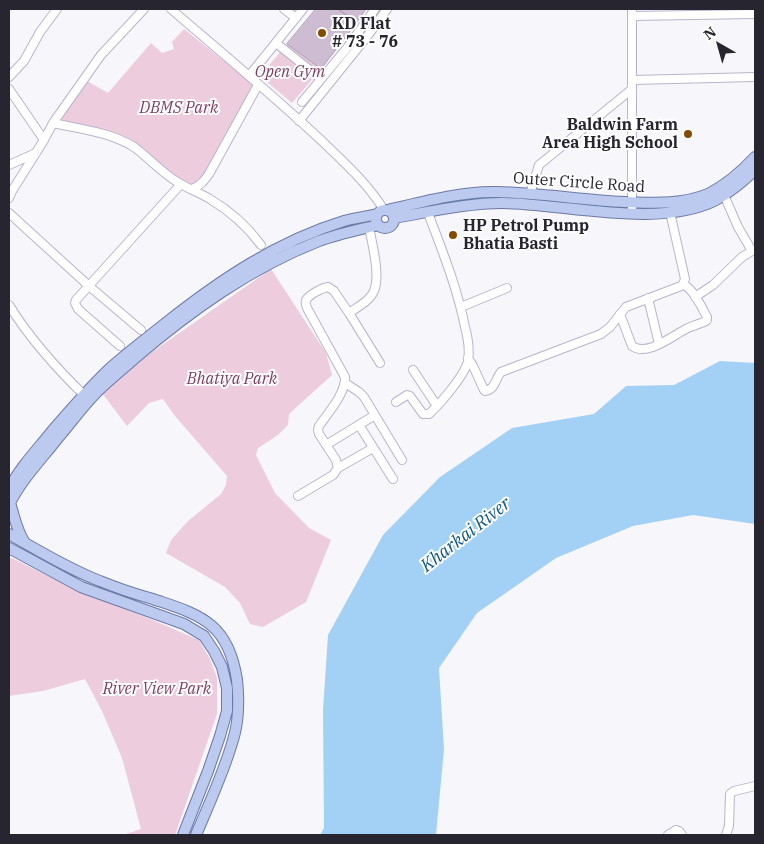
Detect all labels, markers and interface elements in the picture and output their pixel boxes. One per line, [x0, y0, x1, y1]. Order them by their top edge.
place label: KD Flat # 73 - 76 [332, 14, 398, 52]
north arrow [694, 20, 744, 70]
text: N [700, 23, 720, 44]
marker: KD Flat # 73 - 76 [316, 27, 328, 39]
park label: Open Gym [255, 62, 325, 82]
park label: DBMS Park [140, 98, 218, 118]
place label: Baldwin Farm Area High School [542, 115, 678, 153]
marker: Baldwin Farm Area High School [682, 128, 694, 140]
street label: Outer Circle Road [512, 169, 646, 197]
place label: HP Petrol Pump Bhatia Basti [463, 216, 589, 254]
marker: HP Petrol Pump Bhatia Basti [447, 229, 459, 241]
park label: Bhatiya Park [187, 369, 277, 389]
water label: Kharkai River [417, 493, 515, 577]
park label: River View Park [103, 679, 211, 699]

